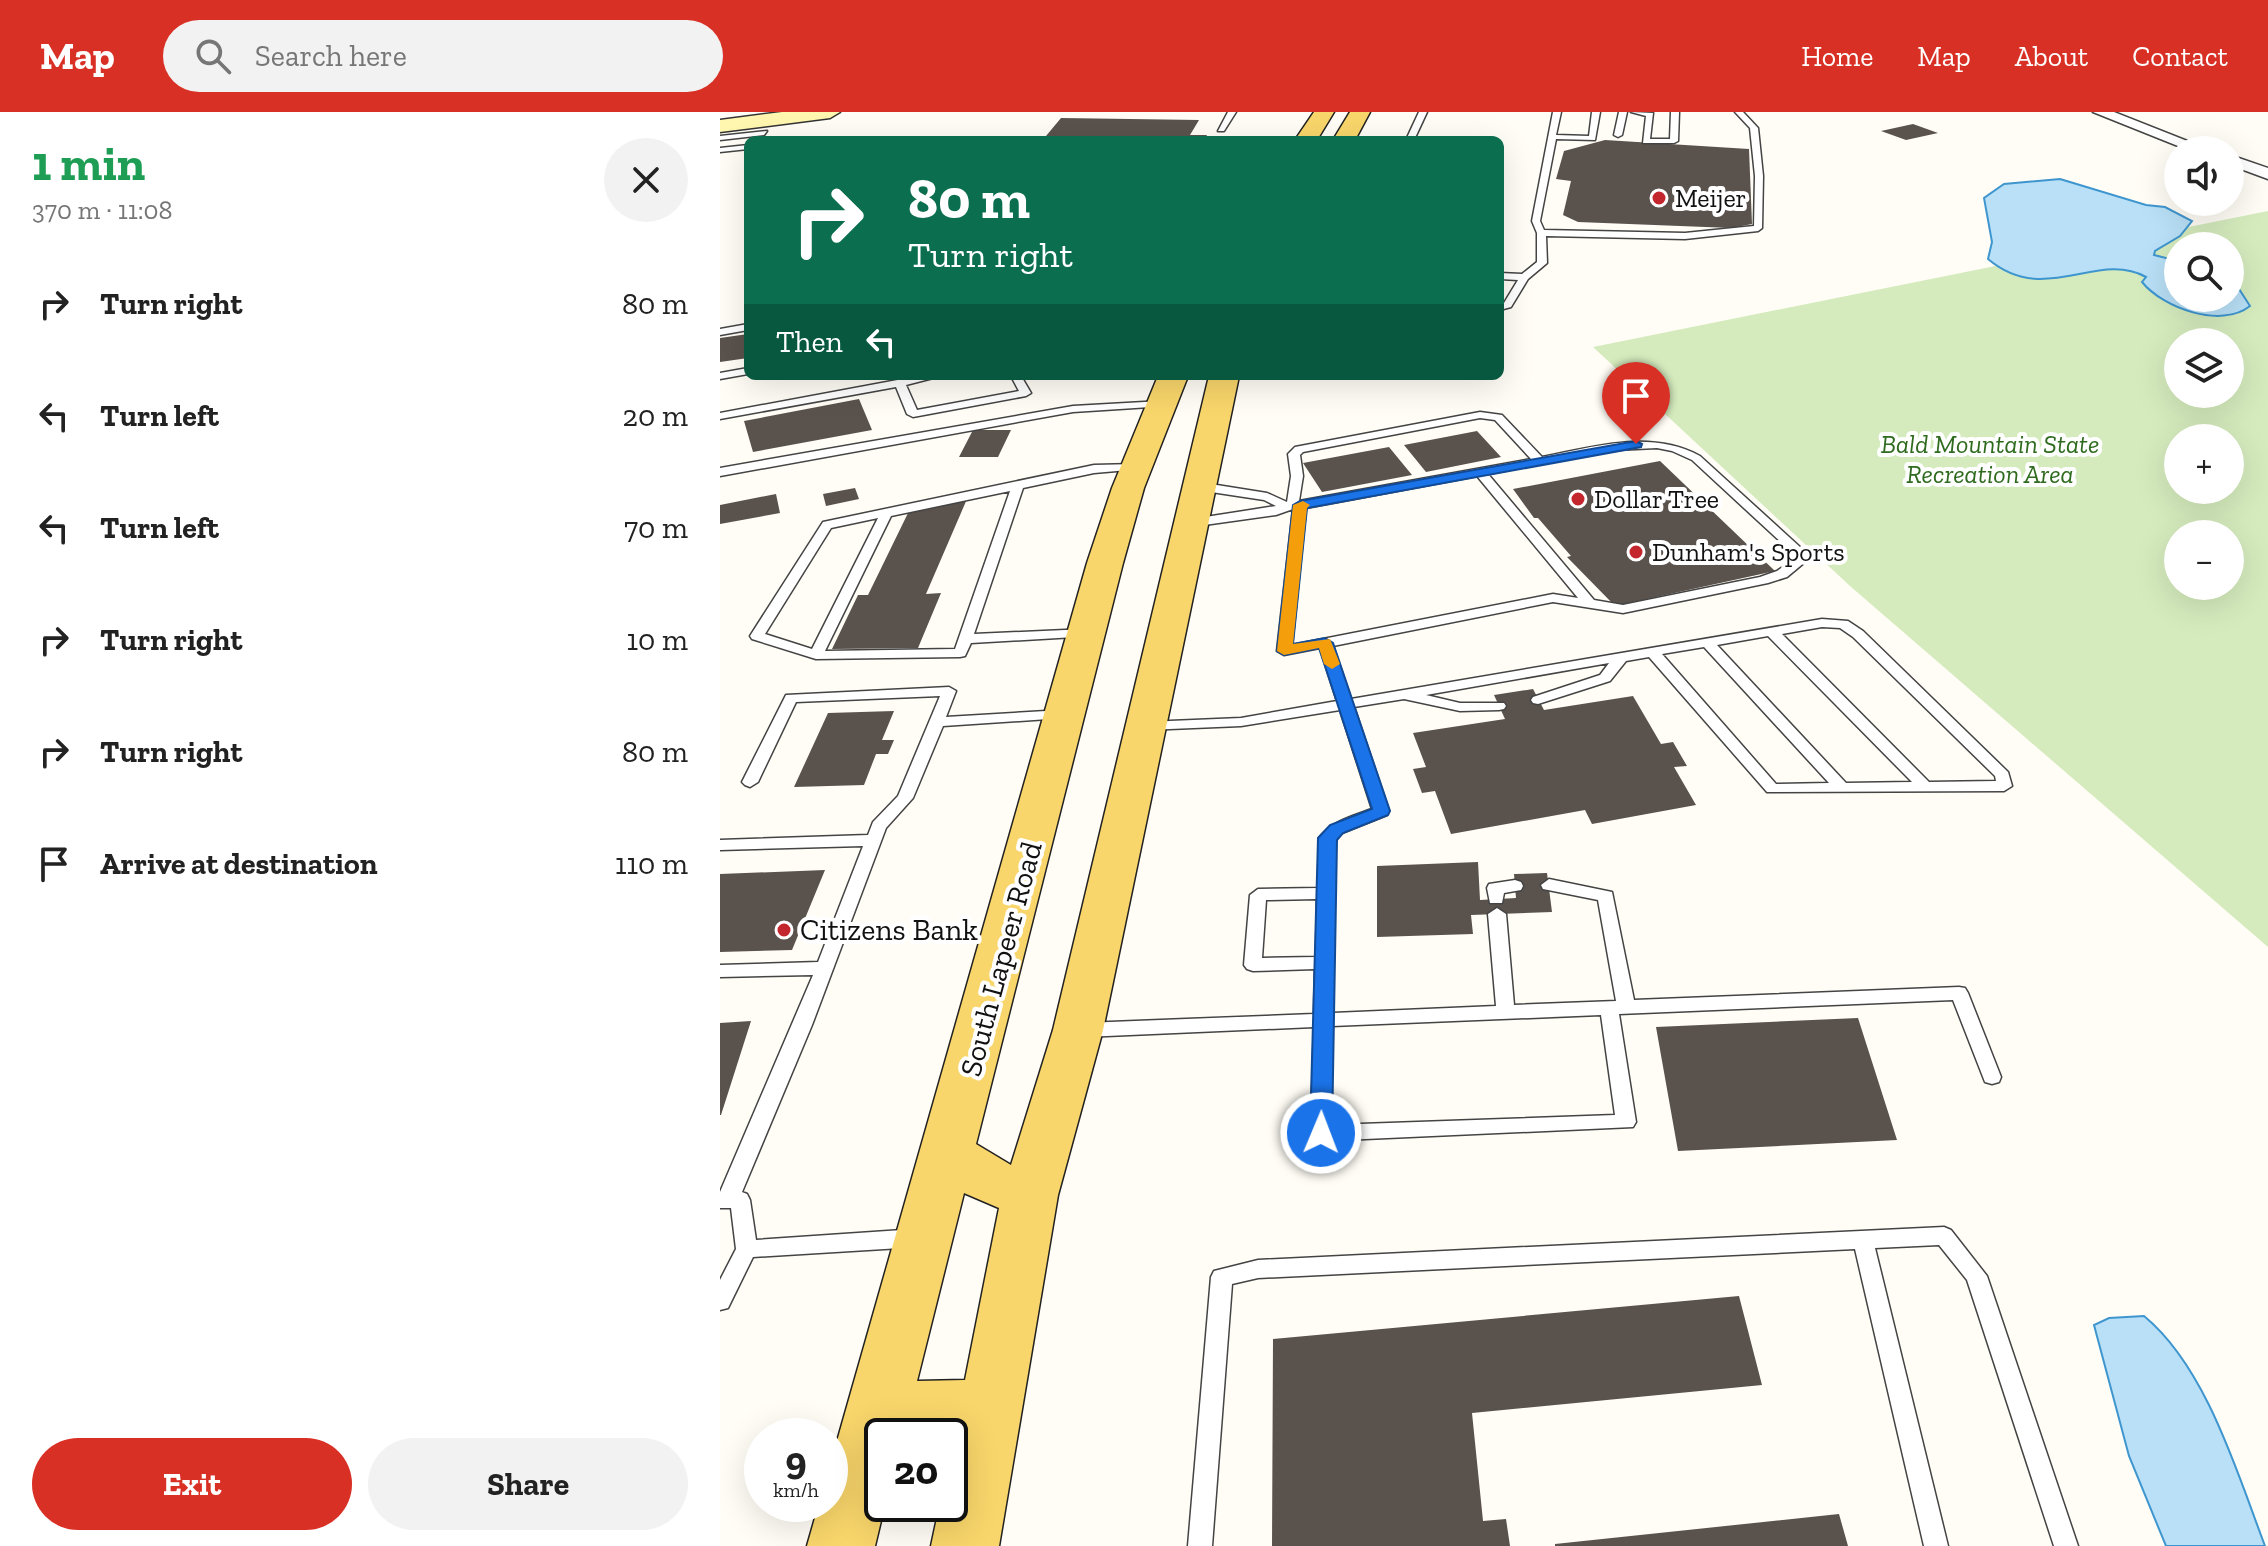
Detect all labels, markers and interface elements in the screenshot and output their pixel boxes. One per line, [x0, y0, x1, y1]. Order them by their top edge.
search box [163, 20, 723, 92]
text: Map [40, 33, 115, 79]
icon: search [191, 34, 235, 78]
text: Search here [255, 38, 407, 74]
text: Home [1801, 40, 1873, 73]
text: Map [1917, 40, 1971, 73]
text: About [2015, 40, 2088, 73]
text: Contact [2132, 40, 2228, 73]
text: 1 min [32, 135, 145, 192]
map controls [2164, 136, 2244, 600]
button: sound [2164, 136, 2244, 216]
button: close [604, 138, 688, 222]
text: 80 m [908, 165, 1030, 232]
icon: right [776, 168, 880, 272]
place label: Meijer [1675, 182, 1747, 214]
marker: Meijer [1650, 189, 1668, 207]
text: 370 m · 11:08 [32, 194, 173, 226]
button: search [2164, 232, 2244, 312]
text: Turn right [908, 233, 1073, 276]
icon: right [32, 282, 76, 326]
text: Turn right [100, 286, 242, 322]
text: 80 m [622, 286, 688, 322]
icon: left [859, 320, 903, 364]
text: Then [776, 324, 843, 360]
button: layers [2164, 328, 2244, 408]
pin [1602, 362, 1670, 444]
icon: arrive [1614, 374, 1658, 418]
icon: left [32, 394, 76, 438]
text: Turn left [100, 398, 219, 434]
text: 20 m [623, 398, 688, 434]
button: + [2164, 424, 2244, 504]
park label: Bald Mountain State Recreation Area [1881, 428, 2099, 490]
place label: Dollar Tree [1594, 483, 1719, 515]
marker: Dollar Tree [1569, 490, 1587, 508]
icon: left [32, 506, 76, 550]
text: Turn left [100, 510, 219, 546]
text: 70 m [624, 510, 688, 546]
button: − [2164, 520, 2244, 600]
place label: Dunham's Sports [1652, 536, 1845, 568]
marker: Dunham's Sports [1627, 543, 1645, 561]
icon: right [32, 618, 76, 662]
text: Turn right [100, 622, 242, 658]
text: 10 m [626, 622, 688, 658]
icon: right [32, 730, 76, 774]
text: Turn right [100, 734, 242, 770]
text: 80 m [622, 734, 688, 770]
street label: South Lapeer Road [952, 837, 1050, 1080]
icon: arrive [32, 842, 76, 886]
text: Arrive at destination [100, 846, 377, 882]
text: 110 m [615, 846, 688, 882]
place label: Citizens Bank [800, 912, 978, 948]
marker: Citizens Bank [775, 921, 793, 939]
position arrow [1279, 1091, 1363, 1175]
speed limit sign: 20 [864, 1418, 968, 1522]
text: 9 [785, 1436, 807, 1484]
button: Exit [32, 1438, 352, 1530]
button: Share [368, 1438, 688, 1530]
text: km/h [773, 1478, 819, 1502]

